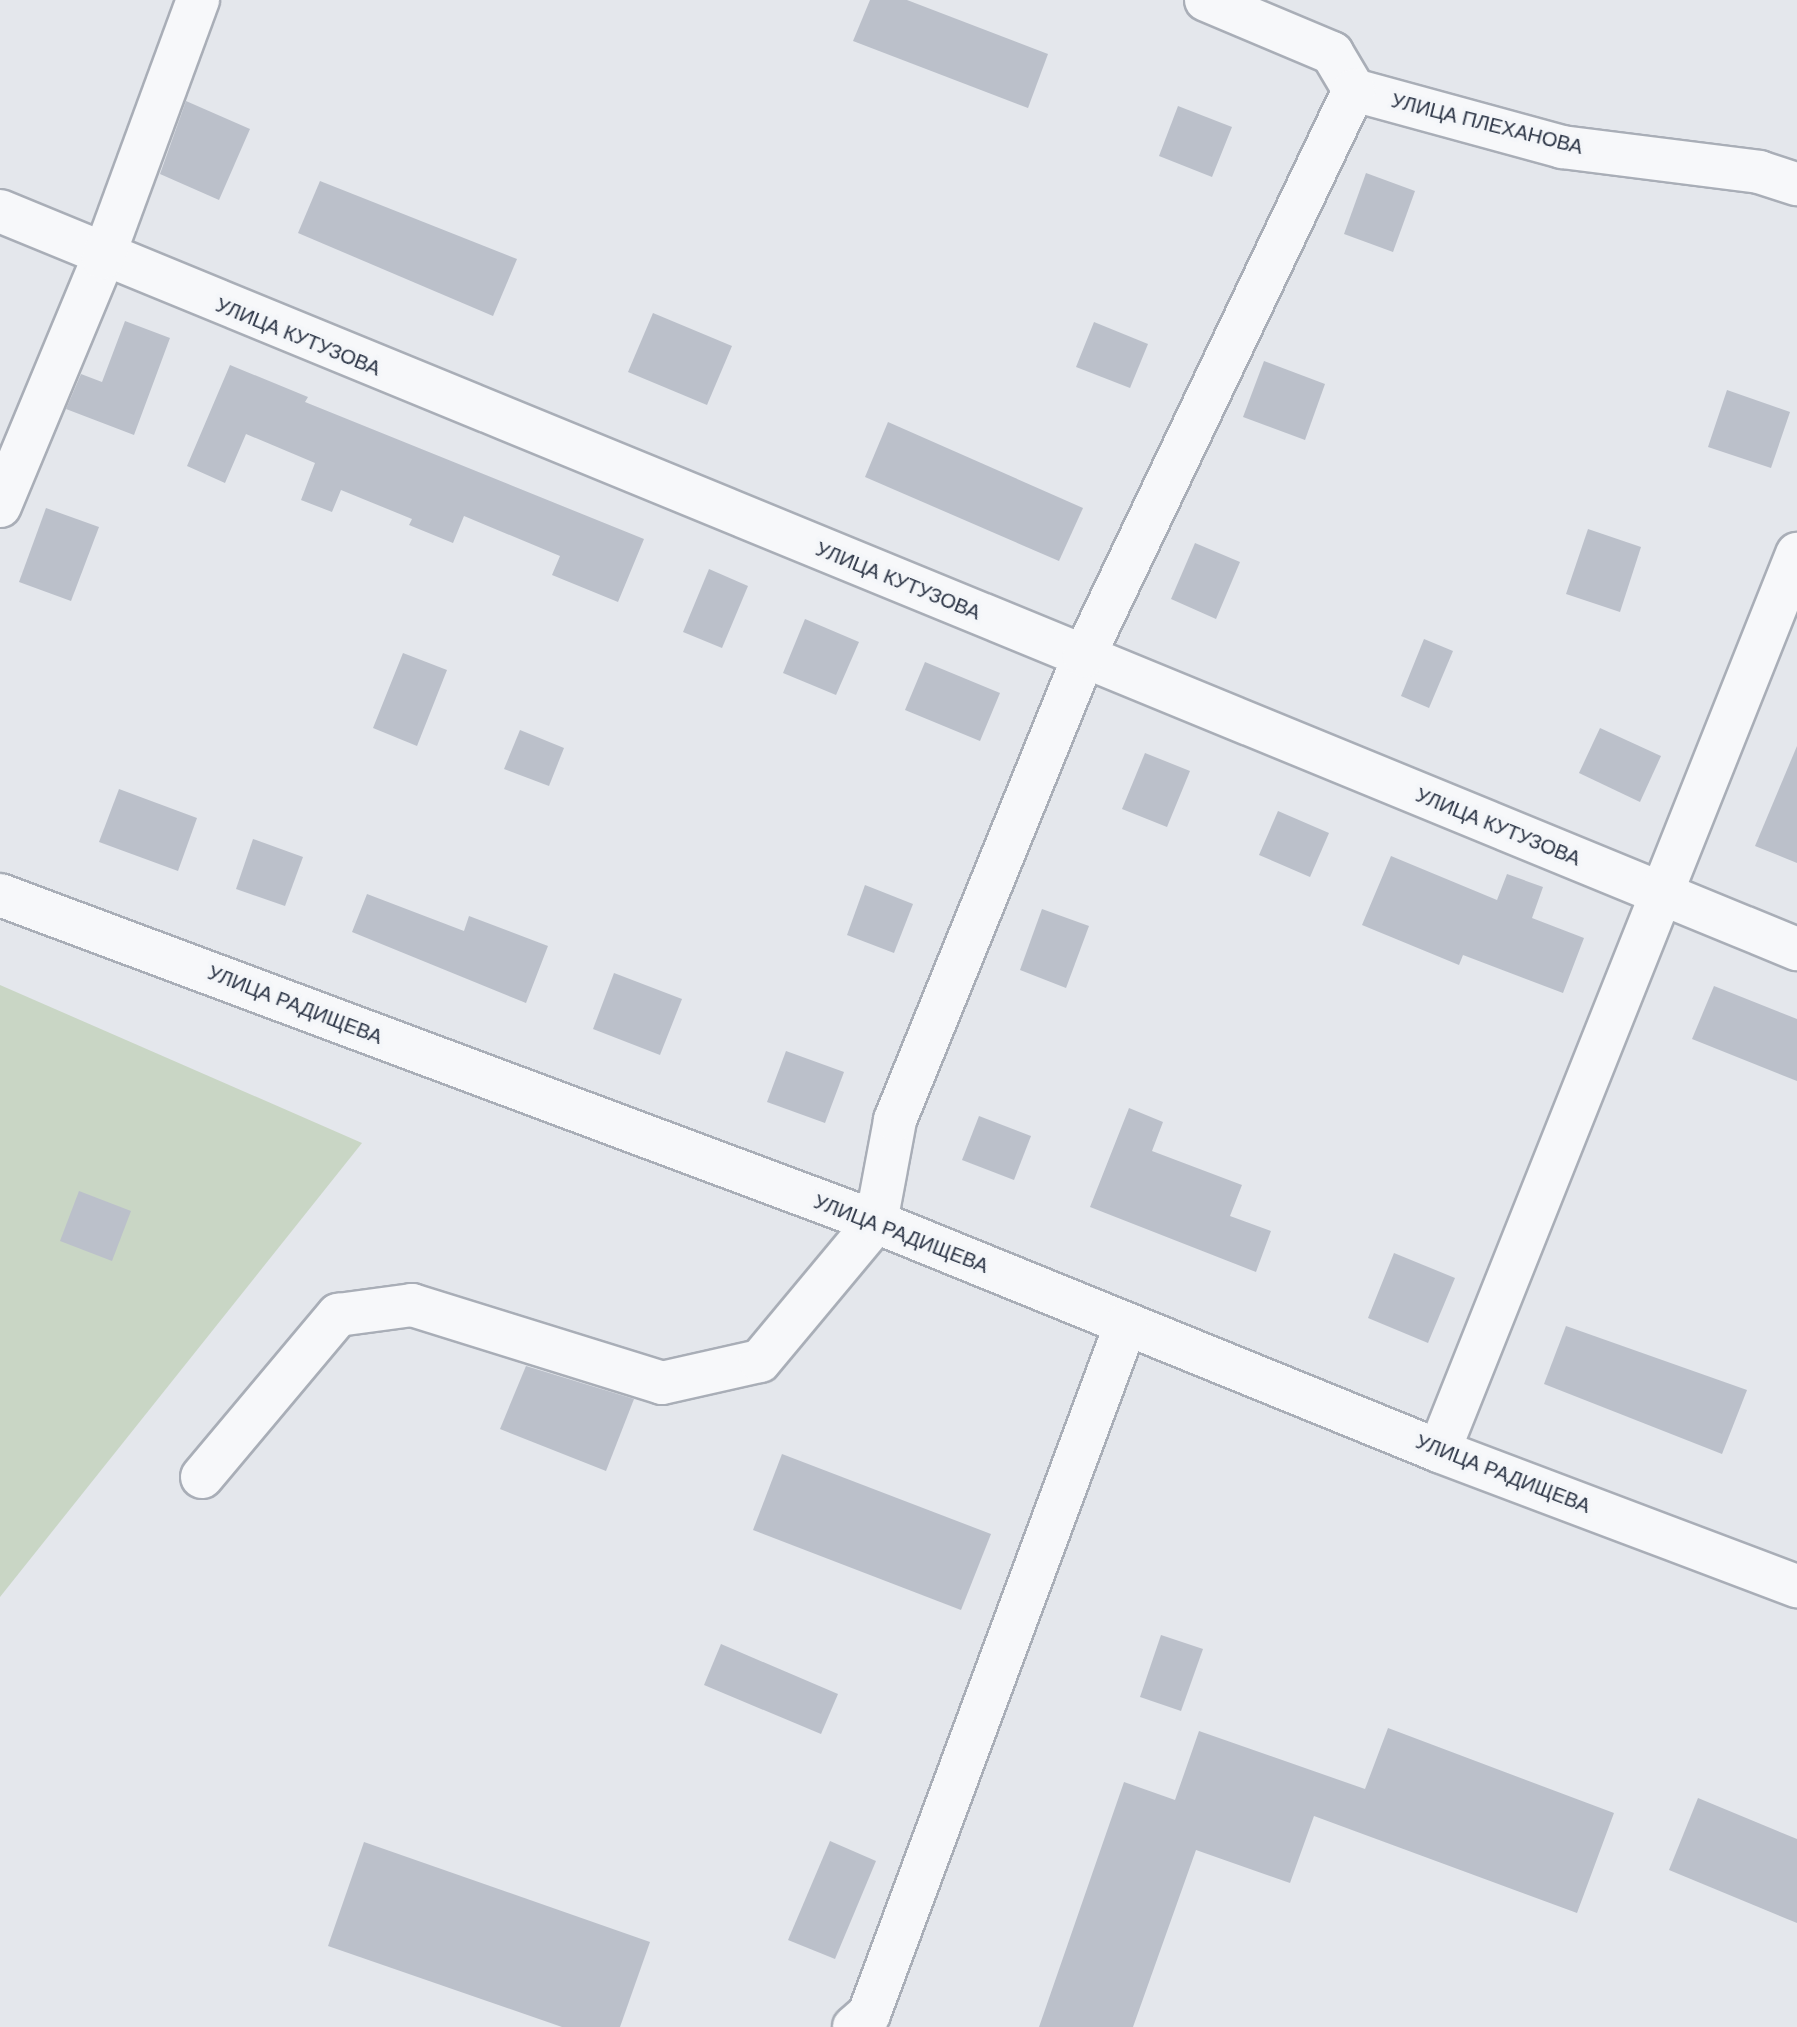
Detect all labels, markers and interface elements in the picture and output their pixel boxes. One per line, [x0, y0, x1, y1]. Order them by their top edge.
street label: УЛИЦА ПЛЕХАНОВА [1389, 89, 1585, 159]
street label: УЛИЦА КУТУЗОВА [212, 293, 384, 381]
street label: УЛИЦА КУТУЗОВА [812, 537, 984, 625]
street label: УЛИЦА КУТУЗОВА [1412, 783, 1584, 871]
street label: УЛИЦА РАДИЩЕВА [204, 961, 386, 1049]
street label: УЛИЦА РАДИЩЕВА [810, 1190, 992, 1278]
street label: УЛИЦА РАДИЩЕВА [1412, 1430, 1594, 1518]

